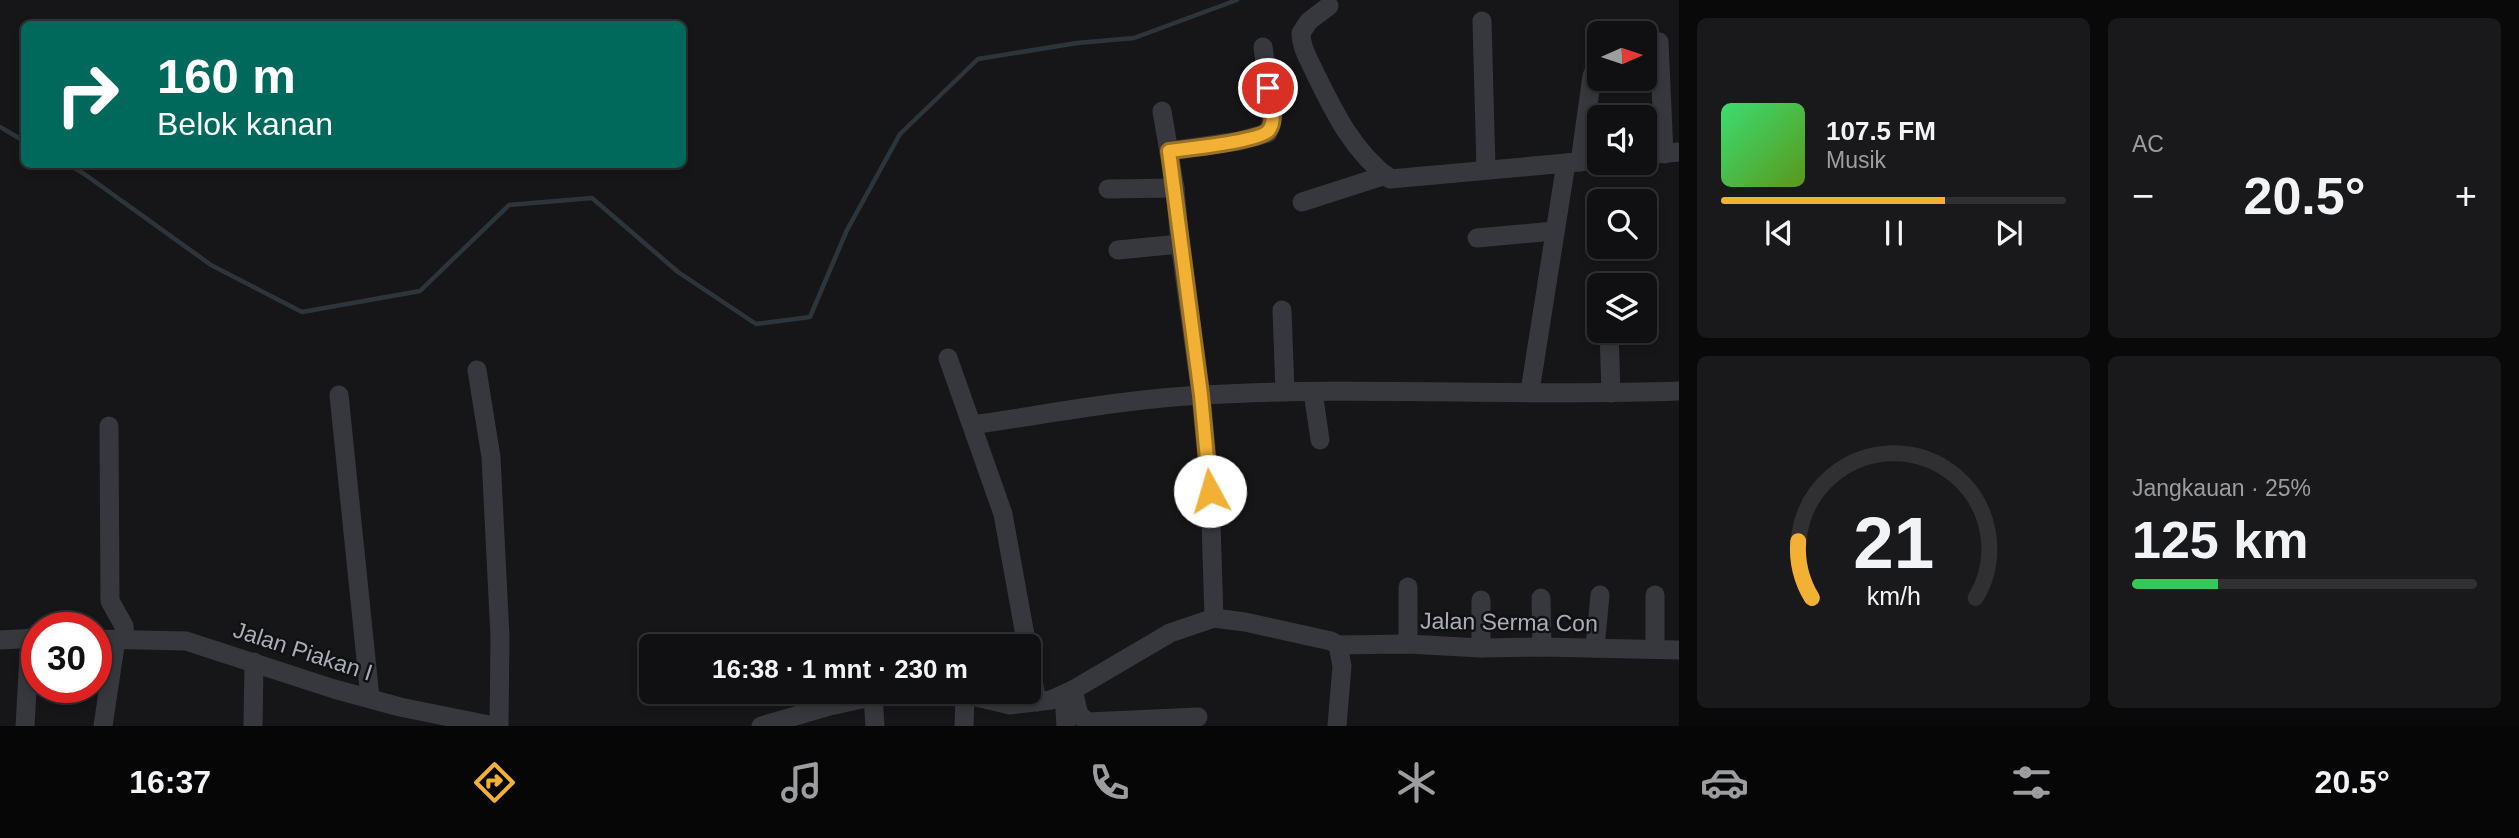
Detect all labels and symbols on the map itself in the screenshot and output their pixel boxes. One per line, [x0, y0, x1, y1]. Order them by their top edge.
north arrow [1587, 21, 1657, 91]
pin [1238, 58, 1298, 118]
position arrow [1173, 454, 1247, 528]
street label: Jalan Serma Con [1420, 607, 1598, 637]
speed limit sign: 30 [21, 612, 112, 703]
street label: Jalan Piakan I [230, 616, 376, 686]

